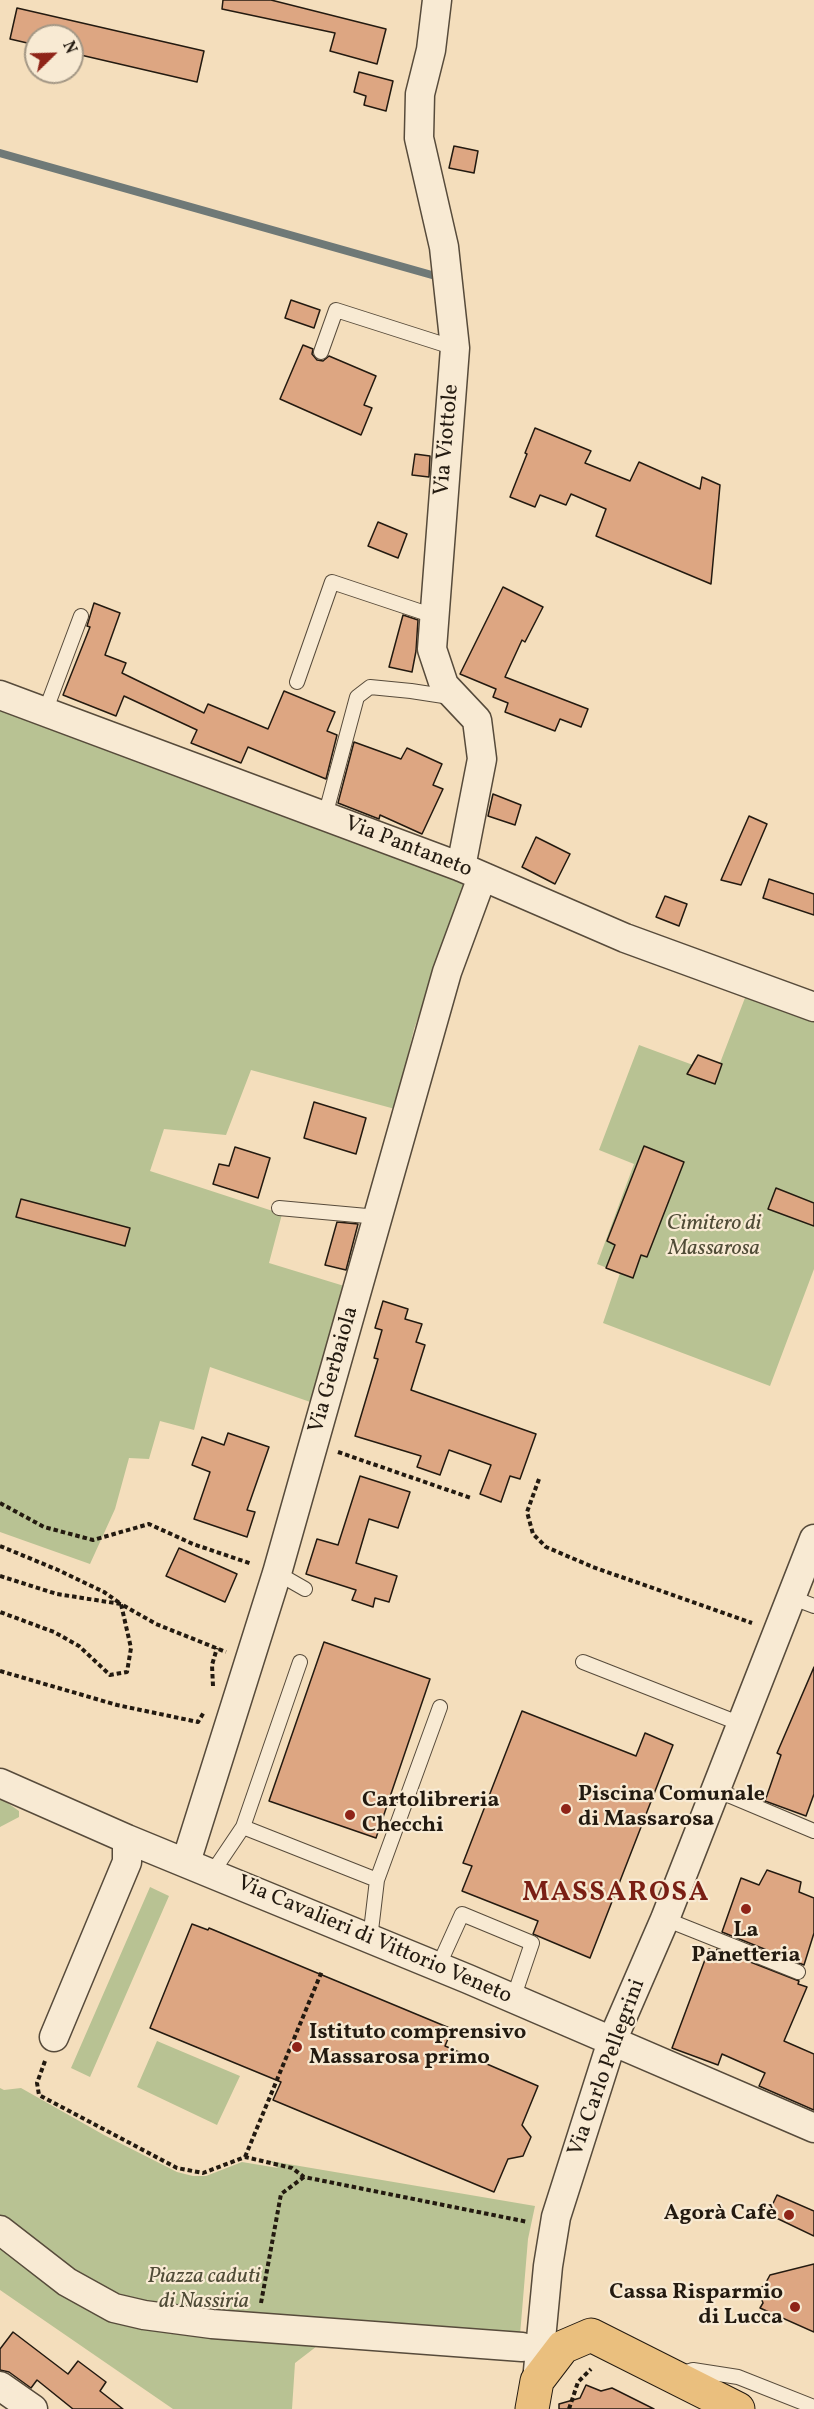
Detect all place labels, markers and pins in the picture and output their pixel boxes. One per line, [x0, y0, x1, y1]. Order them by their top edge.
place label: Piscina Comunale di Massarosa [578, 1783, 765, 1834]
place label: Cartolibreria Checchi [362, 1789, 500, 1840]
marker: Piscina Comunale di Massarosa [559, 1802, 573, 1816]
marker: Cartolibreria Checchi [343, 1808, 357, 1822]
marker: La Panetteria [739, 1902, 753, 1916]
place label: La Panetteria [691, 1919, 801, 1970]
place label: Istituto comprensivo Massarosa primo [309, 2021, 526, 2072]
marker: Istituto comprensivo Massarosa primo [290, 2040, 304, 2054]
place label: Agorà Cafè [664, 2202, 777, 2228]
marker: Agorà Cafè [782, 2208, 796, 2222]
place label: Cassa Risparmio di Lucca [609, 2281, 783, 2332]
marker: Cassa Risparmio di Lucca [788, 2300, 802, 2314]

